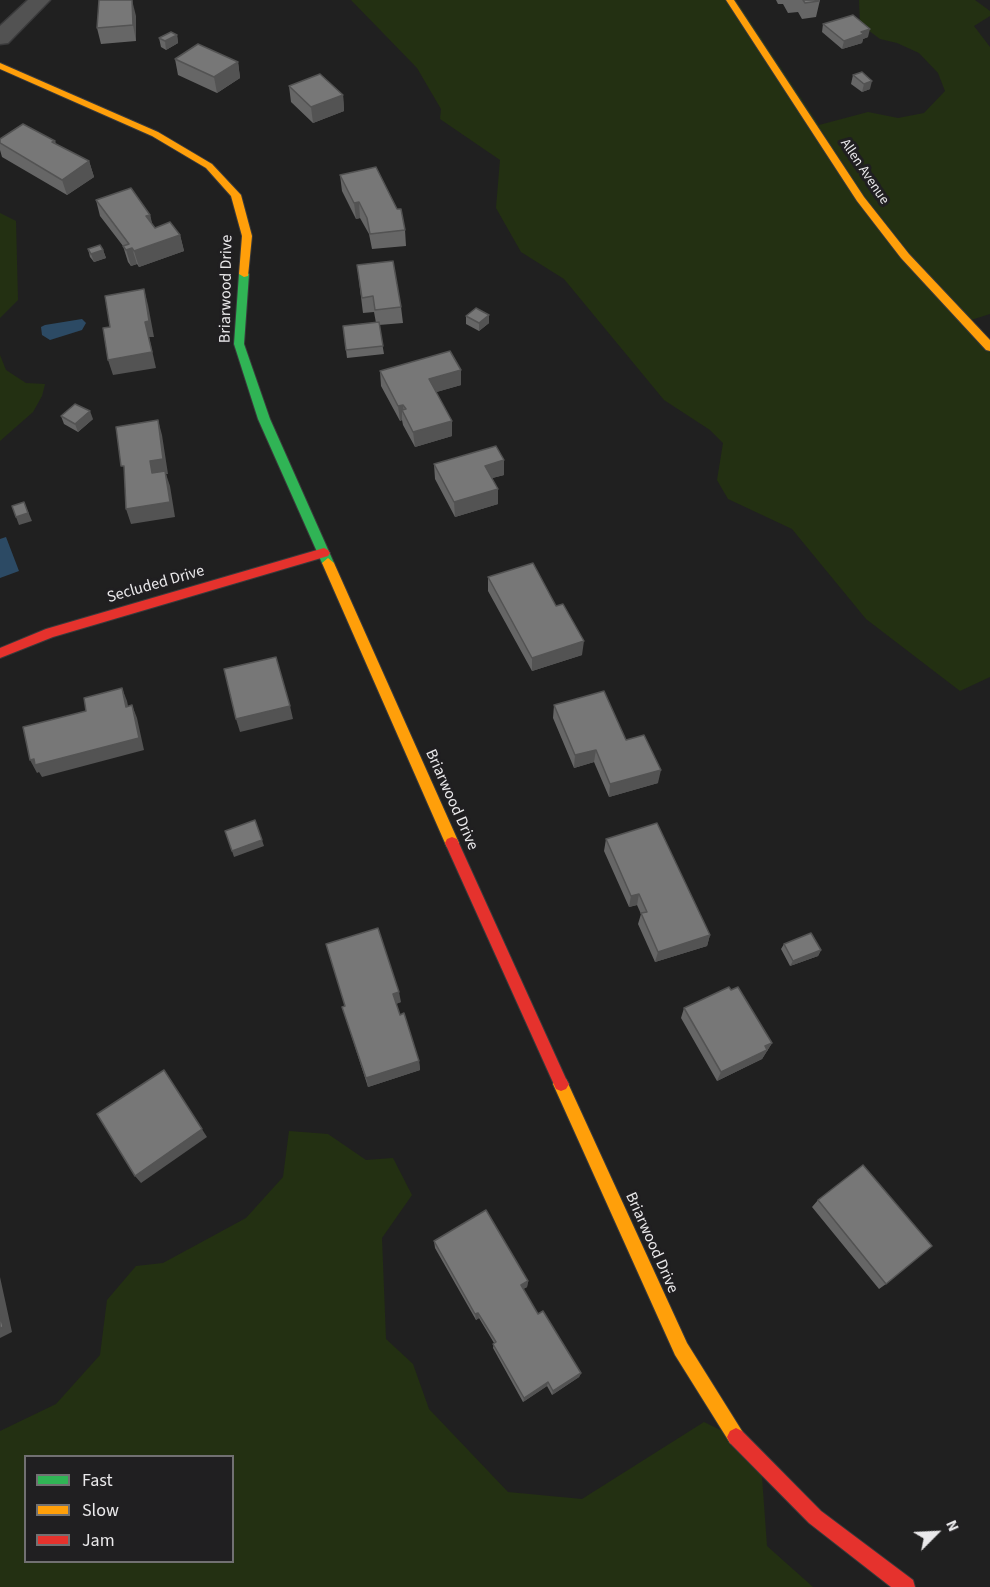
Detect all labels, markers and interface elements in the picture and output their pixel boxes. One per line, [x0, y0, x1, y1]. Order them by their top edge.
street label: Allen Avenue [836, 136, 892, 208]
street label: Briarwood Drive [216, 235, 238, 343]
street label: Secluded Drive [105, 562, 207, 608]
street label: Briarwood Drive [420, 747, 482, 853]
street label: Briarwood Drive [620, 1190, 682, 1296]
legend [24, 1455, 234, 1563]
text: Fast [82, 1468, 113, 1493]
text: Slow [82, 1498, 119, 1523]
north arrow [906, 1503, 966, 1563]
text: N [940, 1516, 965, 1535]
text: Jam [82, 1528, 115, 1553]

